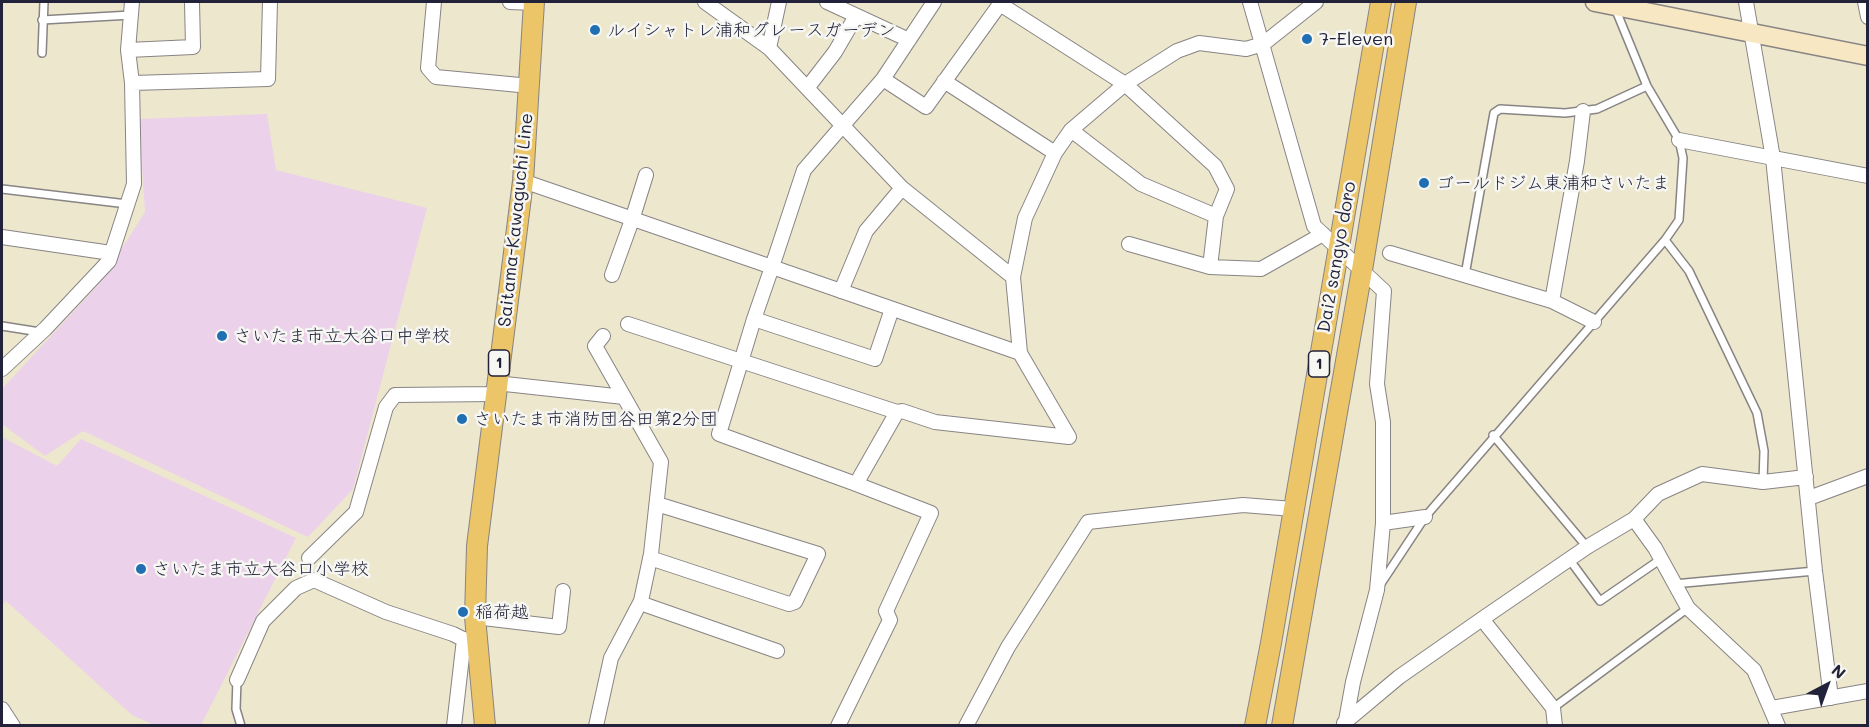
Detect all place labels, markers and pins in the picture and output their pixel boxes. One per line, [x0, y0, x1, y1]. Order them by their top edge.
place label: ルイシャトレ浦和グレースガーデン [607, 19, 896, 41]
marker: ルイシャトレ浦和グレースガーデン [588, 23, 602, 37]
place label: 7-Eleven [1319, 28, 1393, 50]
marker: 7-Eleven [1300, 32, 1314, 46]
place label: ゴールドジム東浦和さいたま [1436, 172, 1670, 194]
marker: ゴールドジム東浦和さいたま [1417, 176, 1431, 190]
place label: さいたま市立大谷口中学校 [234, 325, 450, 347]
marker: さいたま市立大谷口中学校 [215, 329, 229, 343]
place label: さいたま市消防団谷田第2分団 [474, 408, 718, 430]
marker: さいたま市消防団谷田第2分団 [455, 412, 469, 426]
place label: さいたま市立大谷口小学校 [153, 558, 369, 580]
marker: さいたま市立大谷口小学校 [134, 562, 148, 576]
place label: 稲荷越 [475, 601, 529, 623]
marker: 稲荷越 [456, 605, 470, 619]

